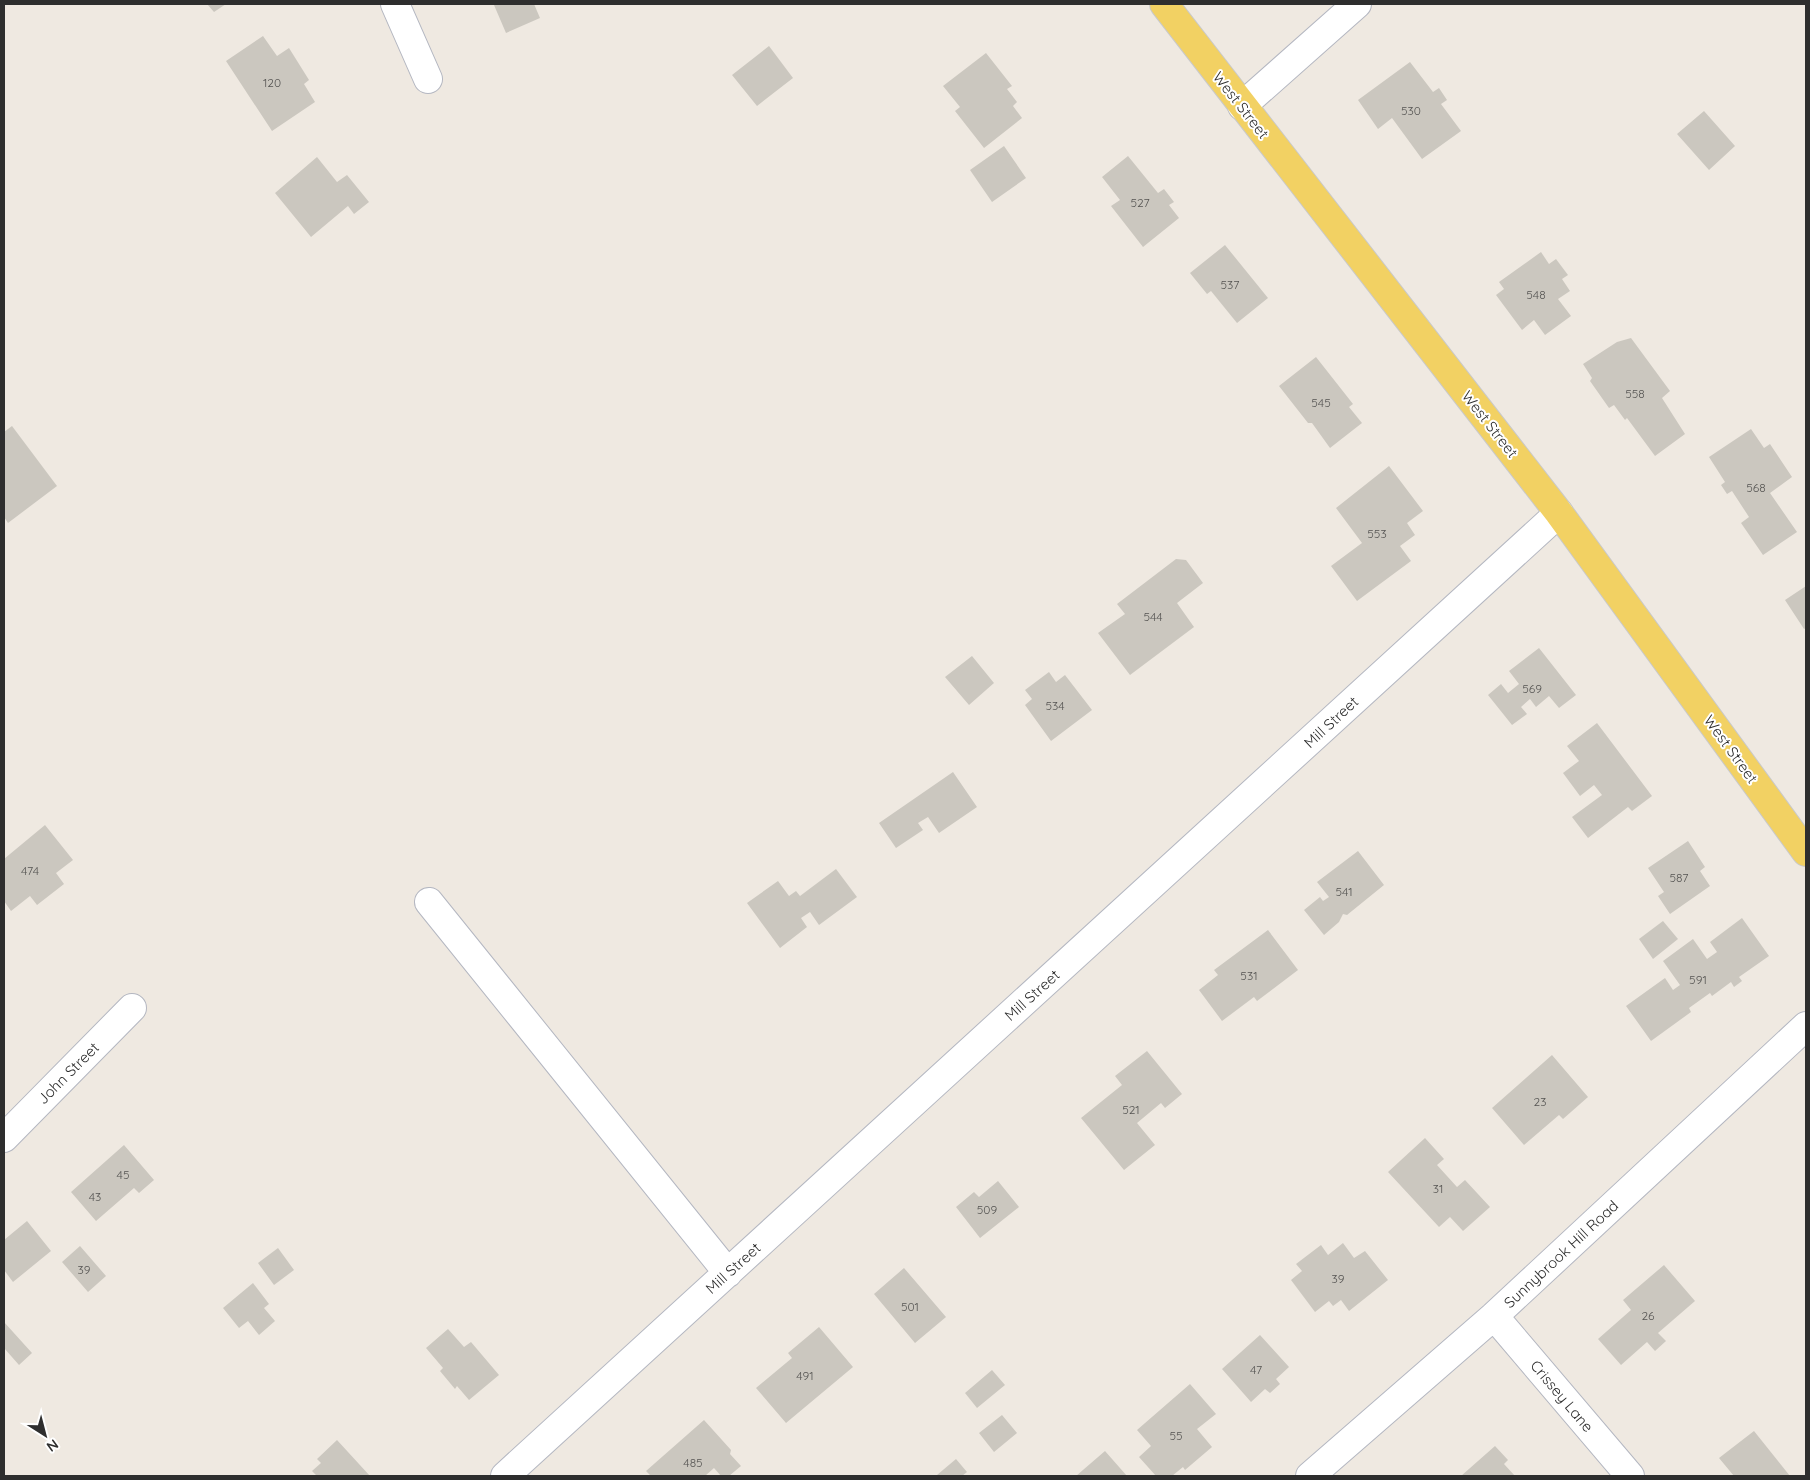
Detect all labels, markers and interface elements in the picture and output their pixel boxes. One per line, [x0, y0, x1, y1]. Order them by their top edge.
street label: West Street [1209, 68, 1273, 142]
house number: 120 [263, 75, 281, 90]
house number: 530 [1401, 103, 1421, 118]
house number: 527 [1130, 195, 1150, 210]
house number: 537 [1221, 277, 1239, 292]
house number: 548 [1526, 287, 1546, 302]
house number: 558 [1625, 386, 1645, 401]
street label: West Street [1458, 387, 1522, 461]
house number: 545 [1311, 395, 1331, 410]
house number: 568 [1746, 480, 1766, 495]
house number: 553 [1367, 526, 1387, 541]
house number: 544 [1143, 609, 1163, 624]
house number: 569 [1522, 681, 1542, 696]
street label: Mill Street [1300, 692, 1362, 752]
house number: 534 [1045, 698, 1065, 713]
street label: West Street [1700, 711, 1762, 787]
house number: 474 [21, 863, 39, 878]
house number: 587 [1670, 870, 1688, 885]
house number: 541 [1335, 884, 1353, 899]
street label: Mill Street [1001, 965, 1063, 1025]
house number: 531 [1240, 968, 1258, 983]
house number: 591 [1689, 972, 1707, 987]
street label: John Street [33, 1038, 103, 1108]
house number: 23 [1534, 1094, 1546, 1109]
house number: 521 [1122, 1102, 1140, 1117]
house number: 45 [117, 1167, 129, 1182]
house number: 31 [1433, 1181, 1443, 1196]
house number: 43 [89, 1189, 101, 1204]
street label: Sunnybrook Hill Road [1500, 1196, 1622, 1312]
house number: 509 [977, 1202, 997, 1217]
street label: Mill Street [702, 1238, 764, 1298]
house number: 39 [78, 1262, 91, 1277]
house number: 39 [1332, 1271, 1345, 1286]
house number: 501 [901, 1299, 919, 1314]
house number: 26 [1641, 1308, 1655, 1323]
street label: Crissey Lane [1526, 1356, 1598, 1436]
house number: 47 [1250, 1362, 1262, 1377]
house number: 491 [796, 1368, 814, 1383]
north arrow [20, 1410, 70, 1460]
house number: 55 [1169, 1428, 1183, 1443]
text: N [43, 1435, 62, 1456]
house number: 485 [683, 1455, 703, 1470]

